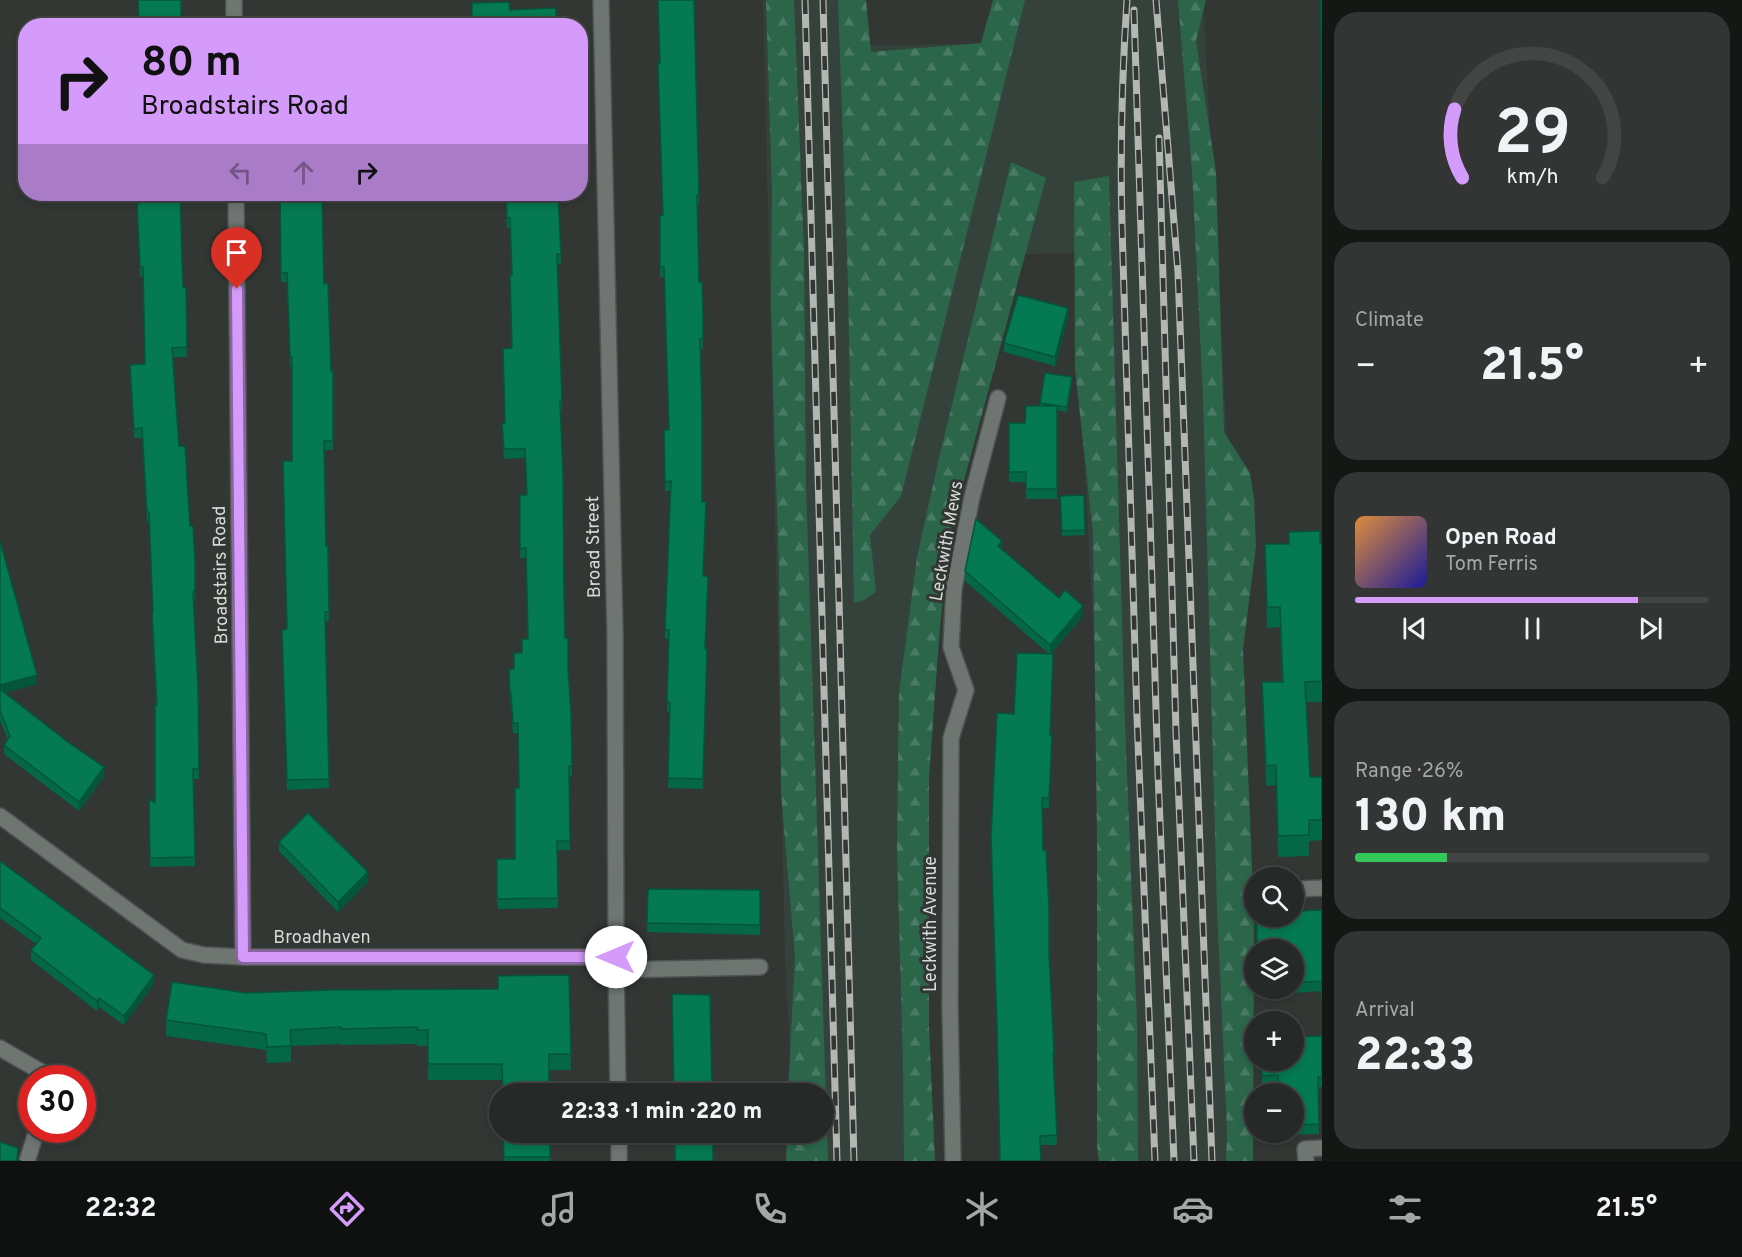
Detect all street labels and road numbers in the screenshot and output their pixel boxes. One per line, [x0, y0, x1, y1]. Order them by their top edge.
street label: Leckwith Mews [926, 479, 969, 603]
street label: Broad Street [582, 496, 607, 598]
street label: Broadstairs Road [209, 505, 234, 644]
street label: Leckwith Avenue [920, 856, 943, 992]
street label: Broadhaven [273, 927, 371, 950]

